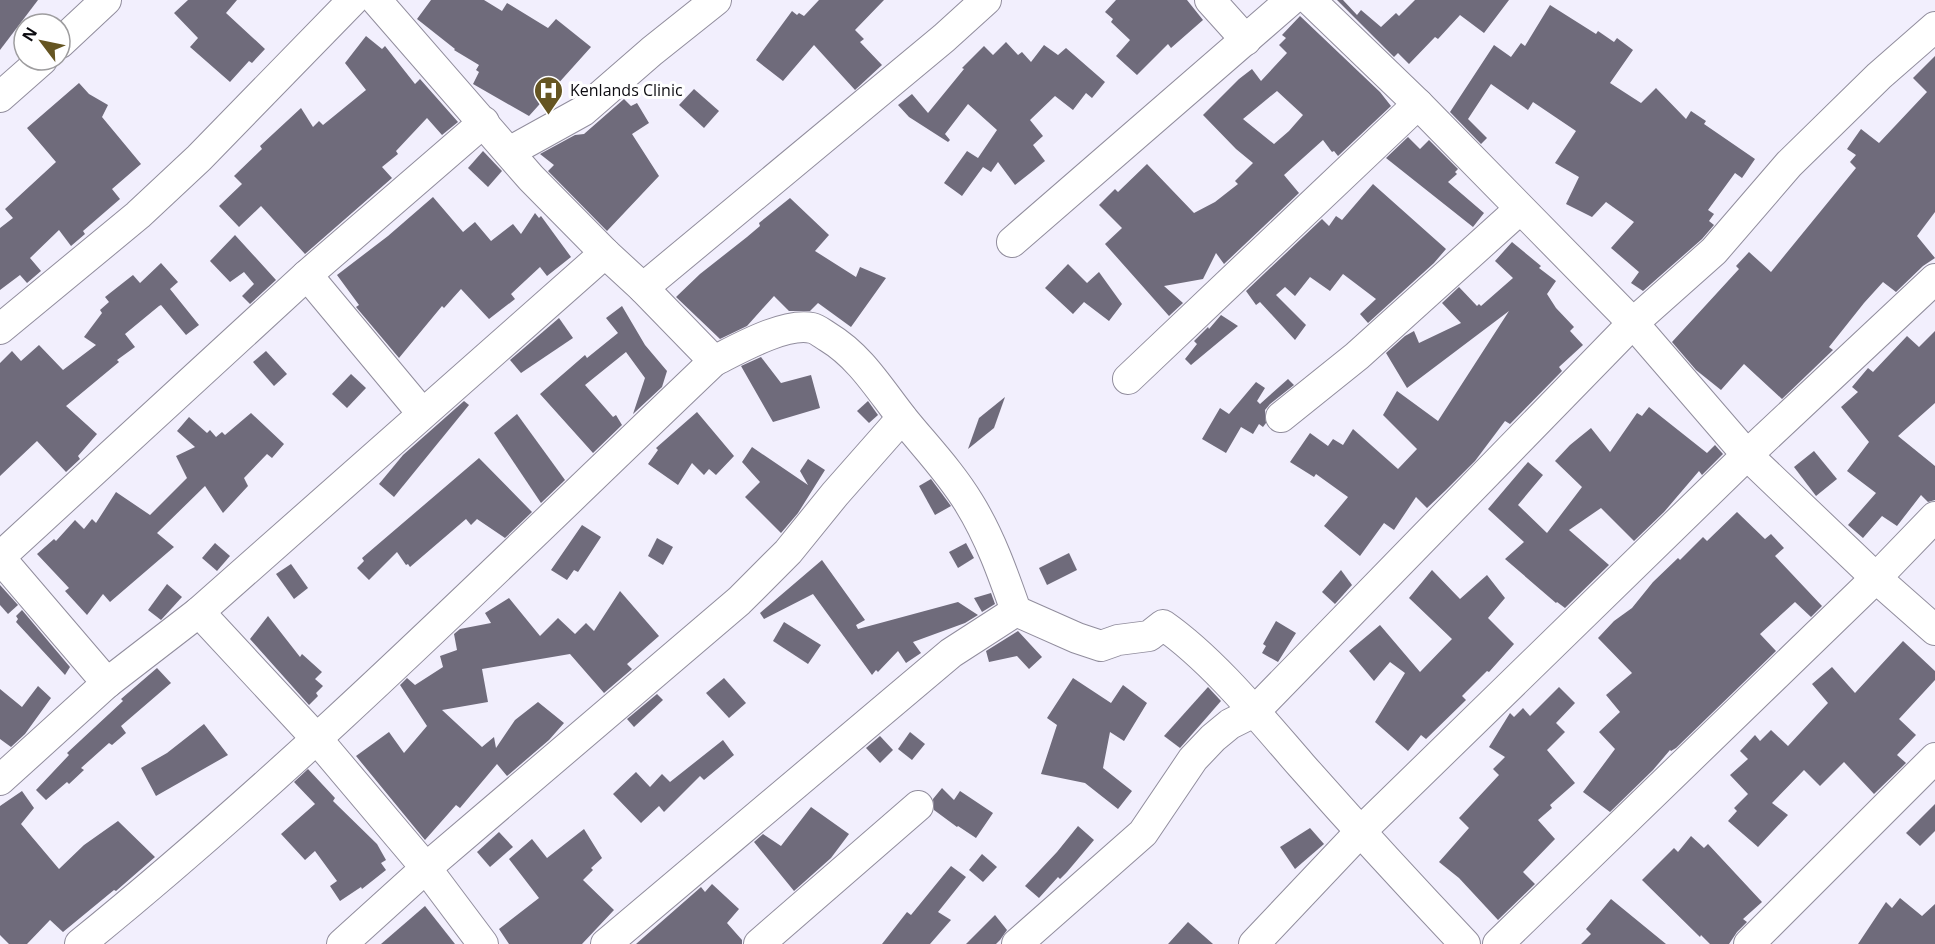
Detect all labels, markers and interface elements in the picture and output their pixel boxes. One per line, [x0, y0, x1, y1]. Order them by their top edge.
north arrow [12, 12, 72, 72]
text: N [17, 23, 42, 45]
hospital icon: Kenlands Clinic [533, 74, 565, 116]
place label: Kenlands Clinic [570, 79, 683, 101]

